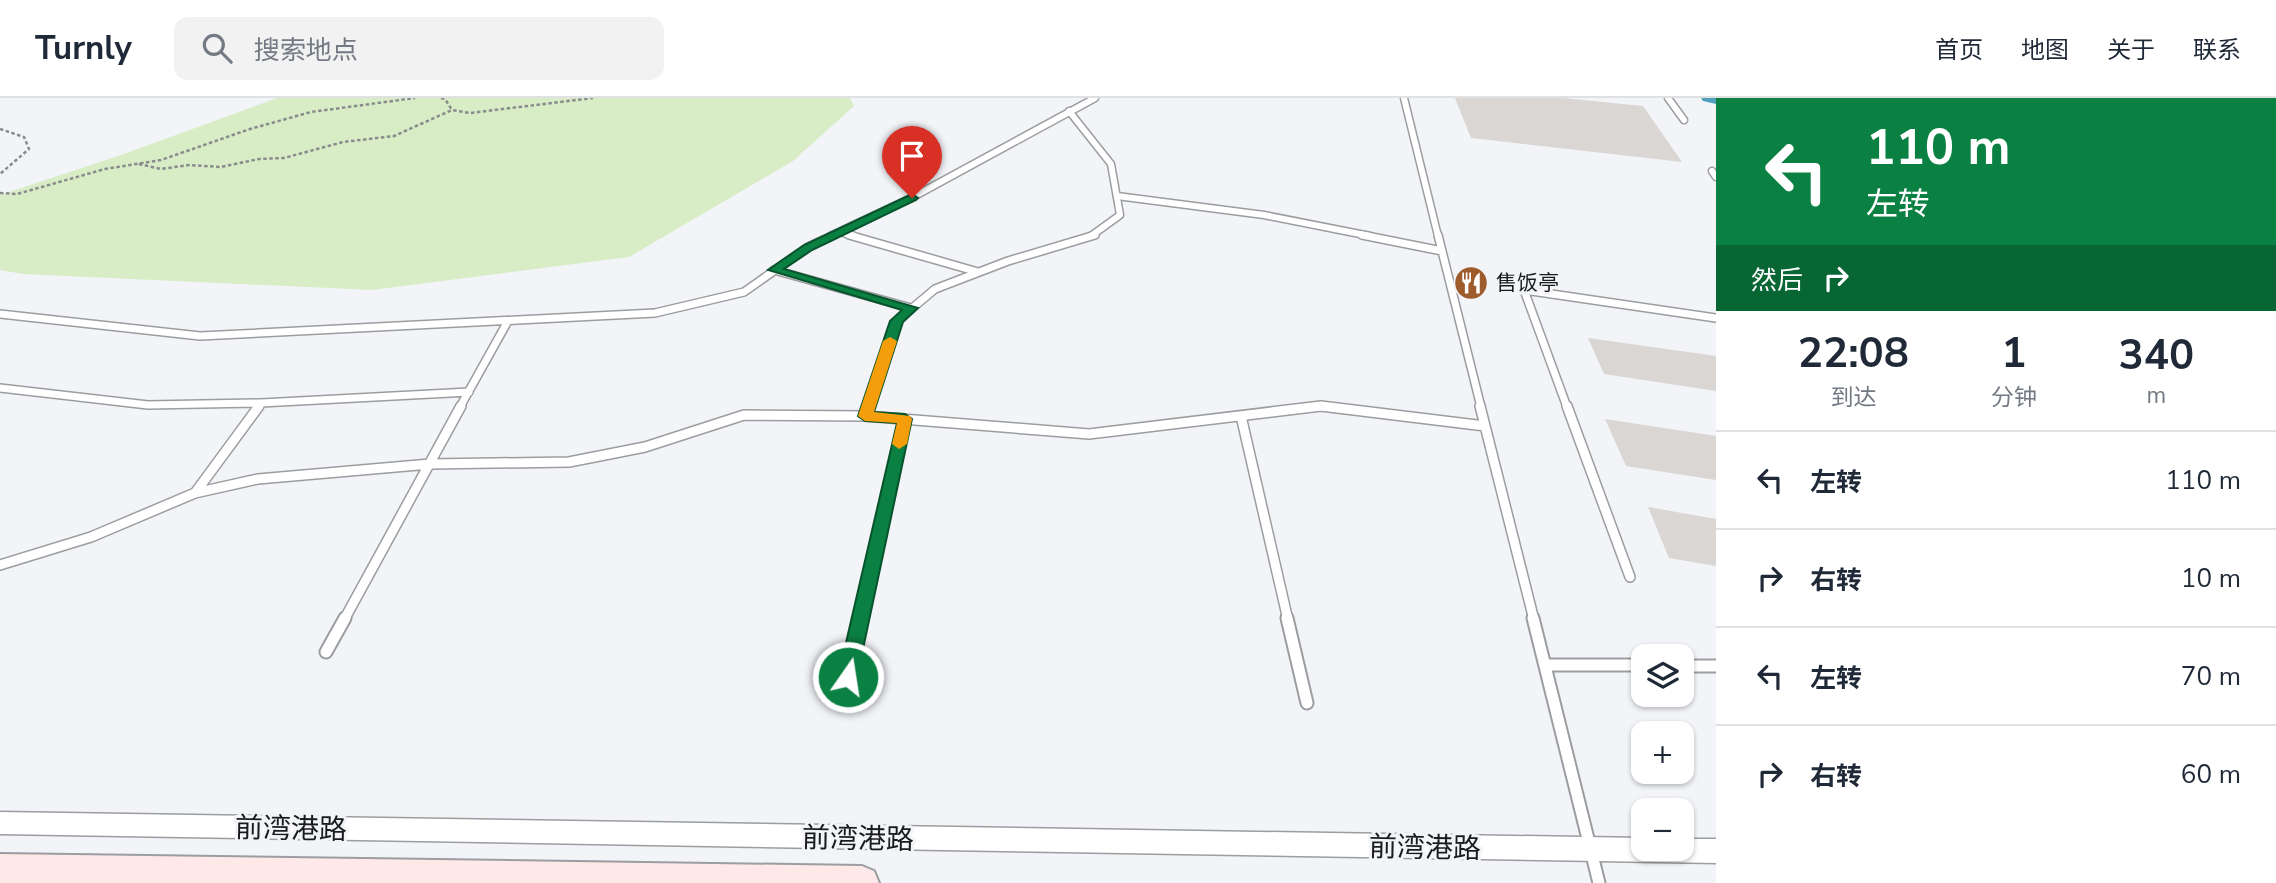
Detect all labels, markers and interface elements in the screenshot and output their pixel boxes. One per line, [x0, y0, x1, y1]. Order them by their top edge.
search box [174, 17, 664, 80]
text: Turnly [35, 26, 132, 71]
icon: search [198, 29, 236, 67]
text: 搜索地点 [254, 33, 358, 68]
text: 首页 [1935, 34, 1983, 66]
text: 地图 [2021, 34, 2069, 66]
text: 关于 [2107, 34, 2155, 66]
text: 联系 [2193, 34, 2241, 66]
text: 110 m [1866, 114, 2010, 181]
pin [882, 126, 942, 198]
icon: left [1751, 126, 1842, 217]
icon: arrive [893, 137, 931, 175]
text: 左转 [1866, 183, 1930, 226]
icon: right [1817, 259, 1855, 297]
text: 然后 [1751, 263, 1803, 298]
restaurant icon: 售饭亭 [1452, 264, 1490, 302]
place label: 售饭亭 [1496, 269, 1559, 297]
text: 22:08 [1798, 325, 1909, 382]
text: 1 [2001, 325, 2026, 382]
text: 340 [2119, 327, 2194, 384]
text: m [2147, 380, 2166, 411]
text: 到达 [1830, 382, 1876, 413]
text: 分钟 [1991, 382, 2037, 413]
icon: left [1751, 461, 1789, 499]
text: 110 m [2165, 463, 2241, 498]
text: 左转 [1810, 465, 1862, 500]
icon: right [1751, 559, 1789, 597]
text: 10 m [2181, 561, 2241, 596]
text: 右转 [1810, 563, 1862, 598]
position arrow [811, 640, 885, 714]
map controls [1631, 644, 1694, 861]
button: layers [1631, 644, 1694, 707]
icon: left [1751, 657, 1789, 695]
text: 70 m [2181, 659, 2241, 694]
text: 左转 [1810, 661, 1862, 696]
button: + [1631, 721, 1694, 784]
icon: right [1751, 755, 1789, 793]
text: 60 m [2181, 757, 2241, 792]
text: 右转 [1810, 759, 1862, 794]
button: − [1631, 798, 1694, 861]
street label: 前湾港路 [235, 809, 347, 849]
street label: 前湾港路 [802, 819, 914, 859]
street label: 前湾港路 [1369, 828, 1481, 868]

